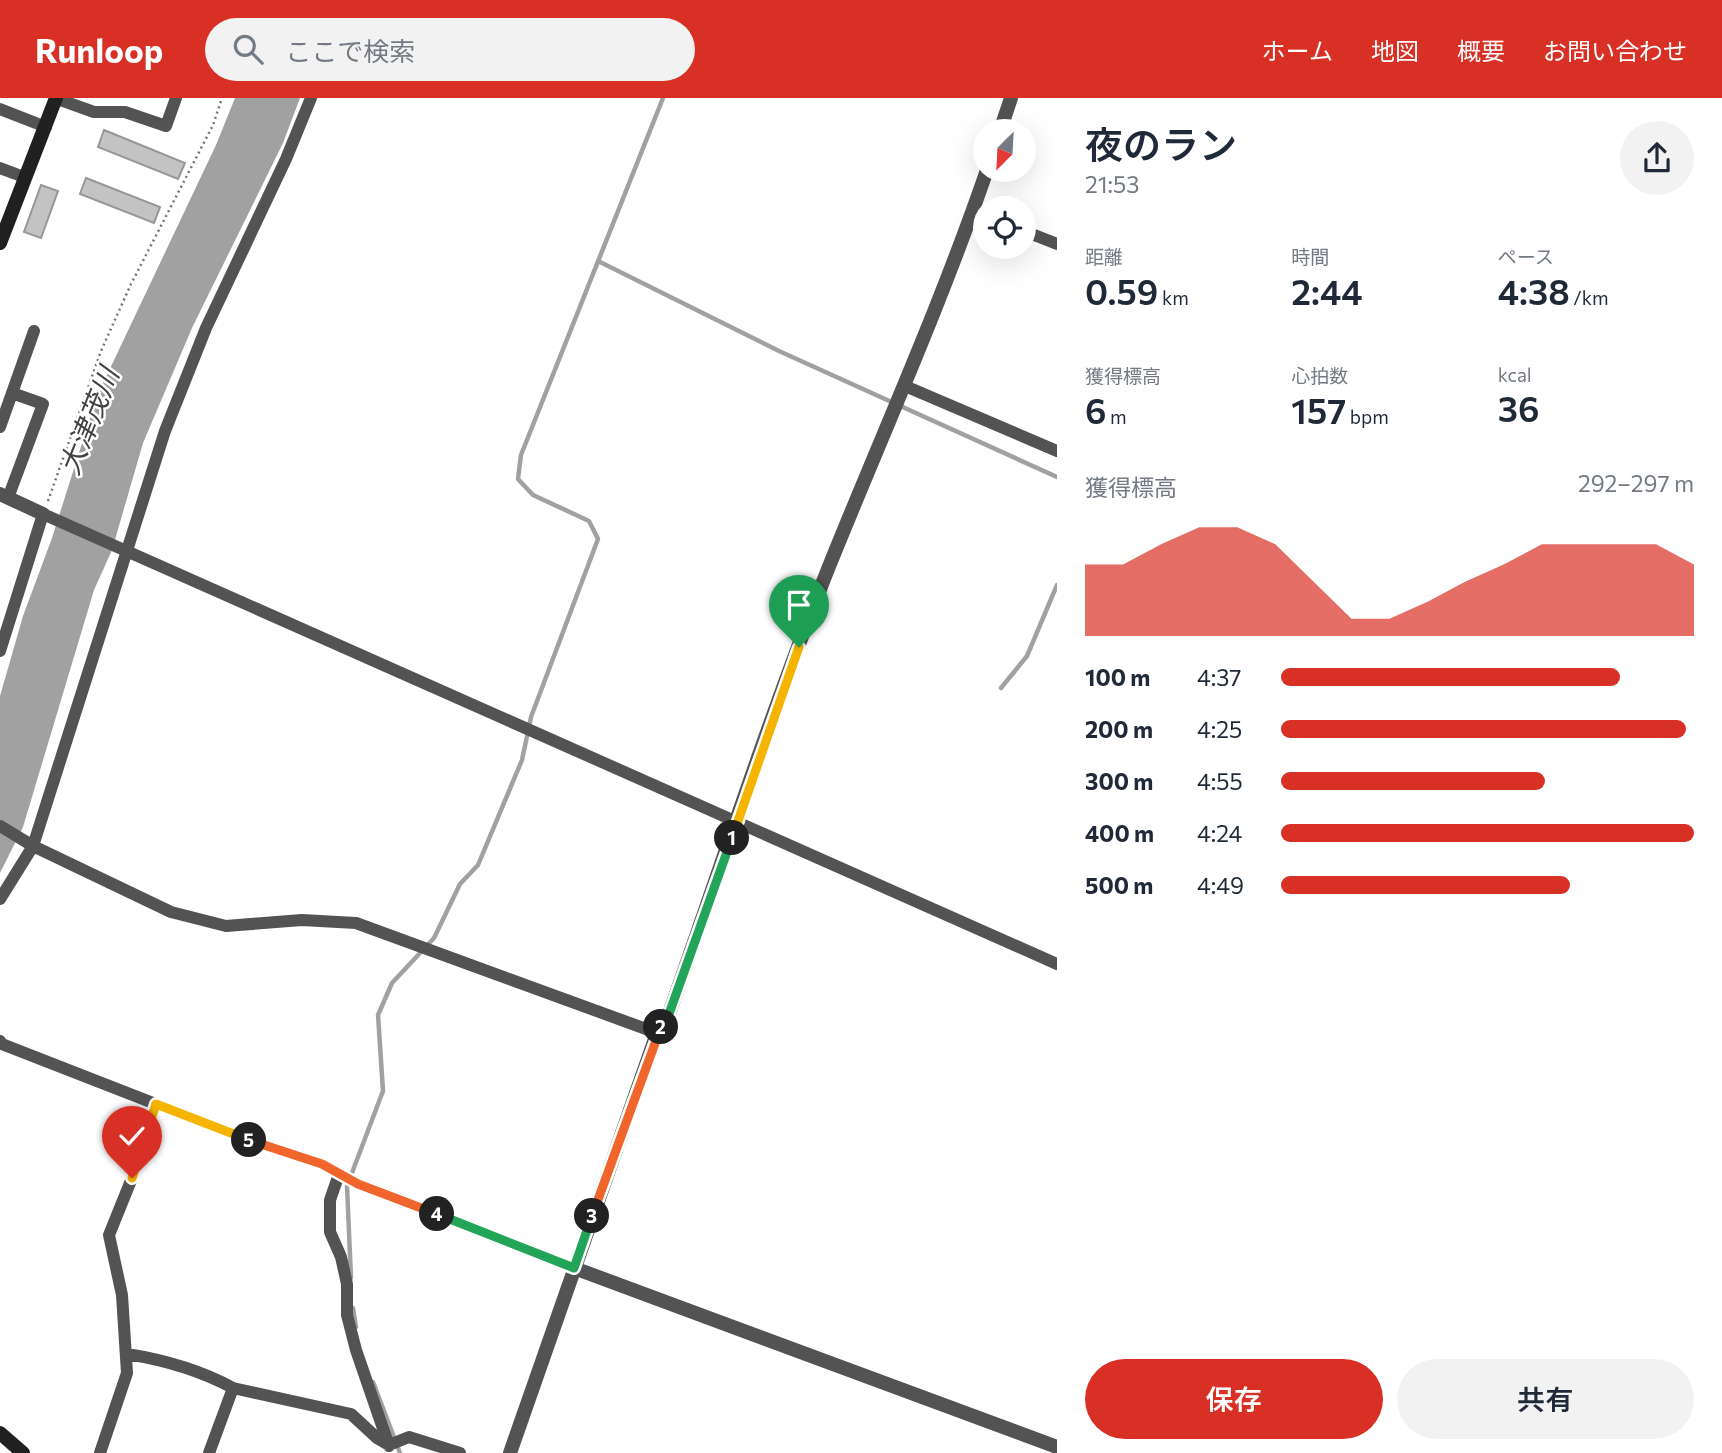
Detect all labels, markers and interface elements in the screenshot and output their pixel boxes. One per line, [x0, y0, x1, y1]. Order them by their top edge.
search box [205, 18, 695, 81]
text: Runloop [35, 29, 163, 70]
icon: search [229, 30, 267, 68]
text: ここで検索 [285, 35, 415, 66]
text: ホーム [1262, 36, 1333, 65]
text: 地図 [1371, 36, 1419, 65]
text: 概要 [1457, 36, 1505, 65]
text: お問い合わせ [1543, 36, 1687, 65]
north arrow [973, 119, 1036, 182]
map controls [973, 119, 1036, 259]
text: 夜のラン [1085, 120, 1237, 167]
button: share [1620, 121, 1694, 195]
text: 21:53 [1085, 170, 1139, 198]
button: locate [973, 196, 1036, 259]
text: 距離 [1085, 245, 1123, 268]
text: 時間 [1291, 245, 1329, 268]
text: ペース [1498, 245, 1554, 268]
text: 0.59 [1085, 269, 1158, 312]
text: 2:44 [1291, 269, 1363, 312]
text: 4:38 [1498, 269, 1570, 312]
text: km [1158, 286, 1189, 309]
text: /km [1570, 286, 1609, 309]
water label: 大津茂川 [51, 360, 126, 479]
text: kcal [1498, 363, 1532, 386]
text: 獲得標高 [1085, 364, 1161, 387]
text: 心拍数 [1291, 364, 1348, 387]
text: 36 [1498, 386, 1539, 429]
text: 6 [1085, 388, 1106, 431]
text: 157 [1291, 388, 1346, 431]
text: m [1106, 405, 1127, 428]
text: bpm [1346, 405, 1389, 428]
text: 292–297 m [1578, 469, 1694, 497]
text: 獲得標高 [1085, 473, 1177, 501]
pin [769, 575, 829, 647]
icon: arrive [780, 586, 818, 624]
text: 100 m [1085, 663, 1150, 691]
text: 4:37 [1197, 663, 1241, 691]
text: 200 m [1085, 715, 1153, 743]
text: 4:25 [1197, 715, 1242, 743]
text: 300 m [1085, 767, 1153, 795]
text: 4:55 [1197, 767, 1243, 795]
text: 400 m [1085, 819, 1154, 847]
text: 4:24 [1197, 819, 1242, 847]
pin: 1 [714, 820, 750, 856]
text: 1 [727, 826, 736, 849]
text: 500 m [1085, 871, 1153, 899]
text: 4:49 [1197, 871, 1244, 899]
pin: 2 [644, 1010, 678, 1044]
text: 2 [655, 1015, 666, 1038]
pin [102, 1106, 162, 1178]
icon: check [113, 1117, 151, 1155]
pin: 5 [232, 1122, 266, 1158]
text: 5 [243, 1128, 254, 1151]
pin: 4 [420, 1196, 454, 1232]
pin: 3 [574, 1198, 610, 1234]
text: 4 [431, 1202, 442, 1225]
text: 3 [586, 1204, 597, 1227]
button: 保存 [1085, 1359, 1383, 1439]
button: 共有 [1397, 1359, 1694, 1439]

